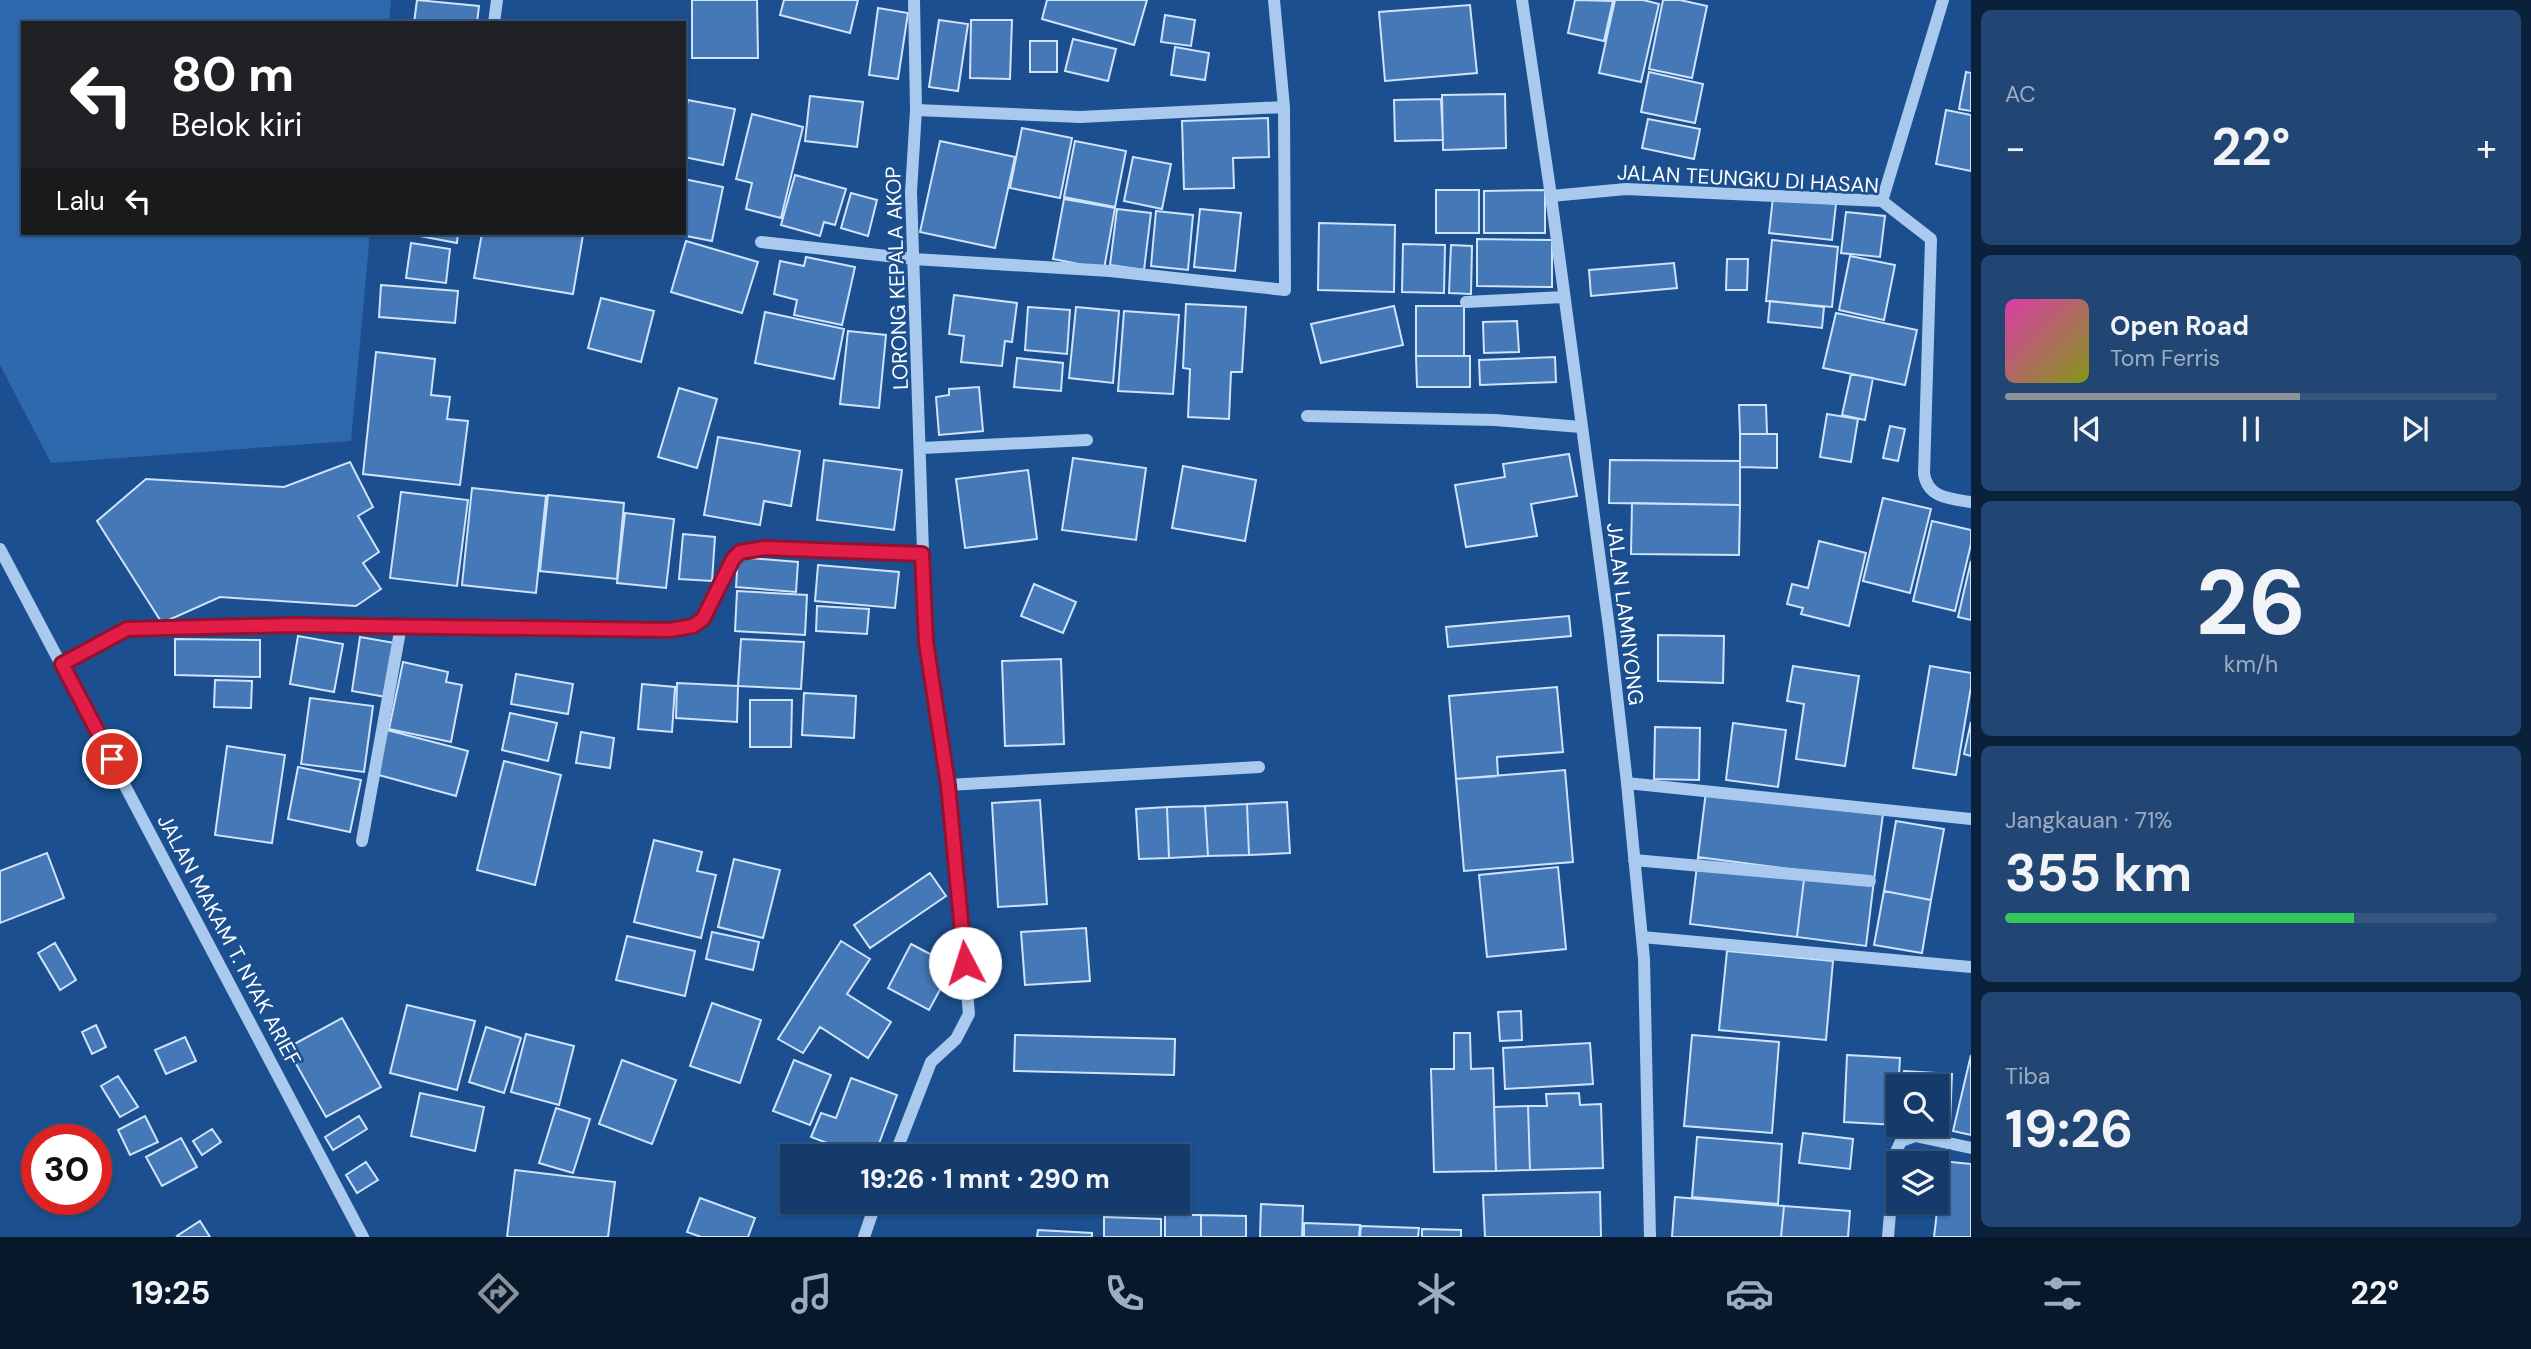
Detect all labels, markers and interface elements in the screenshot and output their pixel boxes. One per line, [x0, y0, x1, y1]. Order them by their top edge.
text: 80 m [171, 42, 294, 106]
icon: left [56, 49, 147, 140]
text: AC [2005, 79, 2036, 109]
text: Belok kiri [171, 104, 303, 146]
text: 22° [2212, 113, 2290, 181]
text: − [2005, 123, 2026, 173]
text: + [2476, 123, 2497, 173]
street label: JALAN TEUNGKU DI HASAN [1616, 158, 1880, 200]
street label: LORONG KEPALA AKOP [879, 166, 915, 390]
icon: left [119, 182, 157, 220]
text: Lalu [56, 184, 105, 218]
text: Open Road [2110, 309, 2249, 343]
text: Tom Ferris [2110, 343, 2220, 373]
icon: previous [2068, 410, 2106, 448]
icon: pause [2232, 410, 2270, 448]
icon: next [2396, 410, 2434, 448]
street label: JALAN LAMNYONG [1600, 521, 1650, 707]
text: 26 [2196, 544, 2306, 662]
text: km/h [2224, 649, 2278, 679]
pin [82, 729, 142, 789]
icon: arrive [93, 740, 131, 778]
text: Jangkauan · 71% [2005, 805, 2172, 835]
street label: JALAN MAKAM T. NYAK ARIEF [151, 809, 307, 1071]
text: 355 km [2005, 839, 2192, 907]
position arrow [928, 926, 1002, 1000]
text: Tiba [2005, 1061, 2050, 1091]
map controls [1886, 1074, 1949, 1214]
button: search [1886, 1074, 1949, 1137]
text: 19:26 [2005, 1095, 2133, 1163]
speed limit sign: 30 [21, 1124, 112, 1215]
button: layers [1886, 1151, 1949, 1214]
text: 19:26 · 1 mnt · 290 m [860, 1162, 1110, 1196]
icon: directions [474, 1269, 523, 1318]
icon: music [787, 1269, 836, 1318]
icon: phone [1100, 1269, 1149, 1318]
icon: climate [1412, 1269, 1461, 1318]
icon: car [1725, 1269, 1774, 1318]
icon: filters [2038, 1269, 2087, 1318]
text: 19:25 [132, 1272, 210, 1314]
text: 22° [2350, 1272, 2399, 1314]

